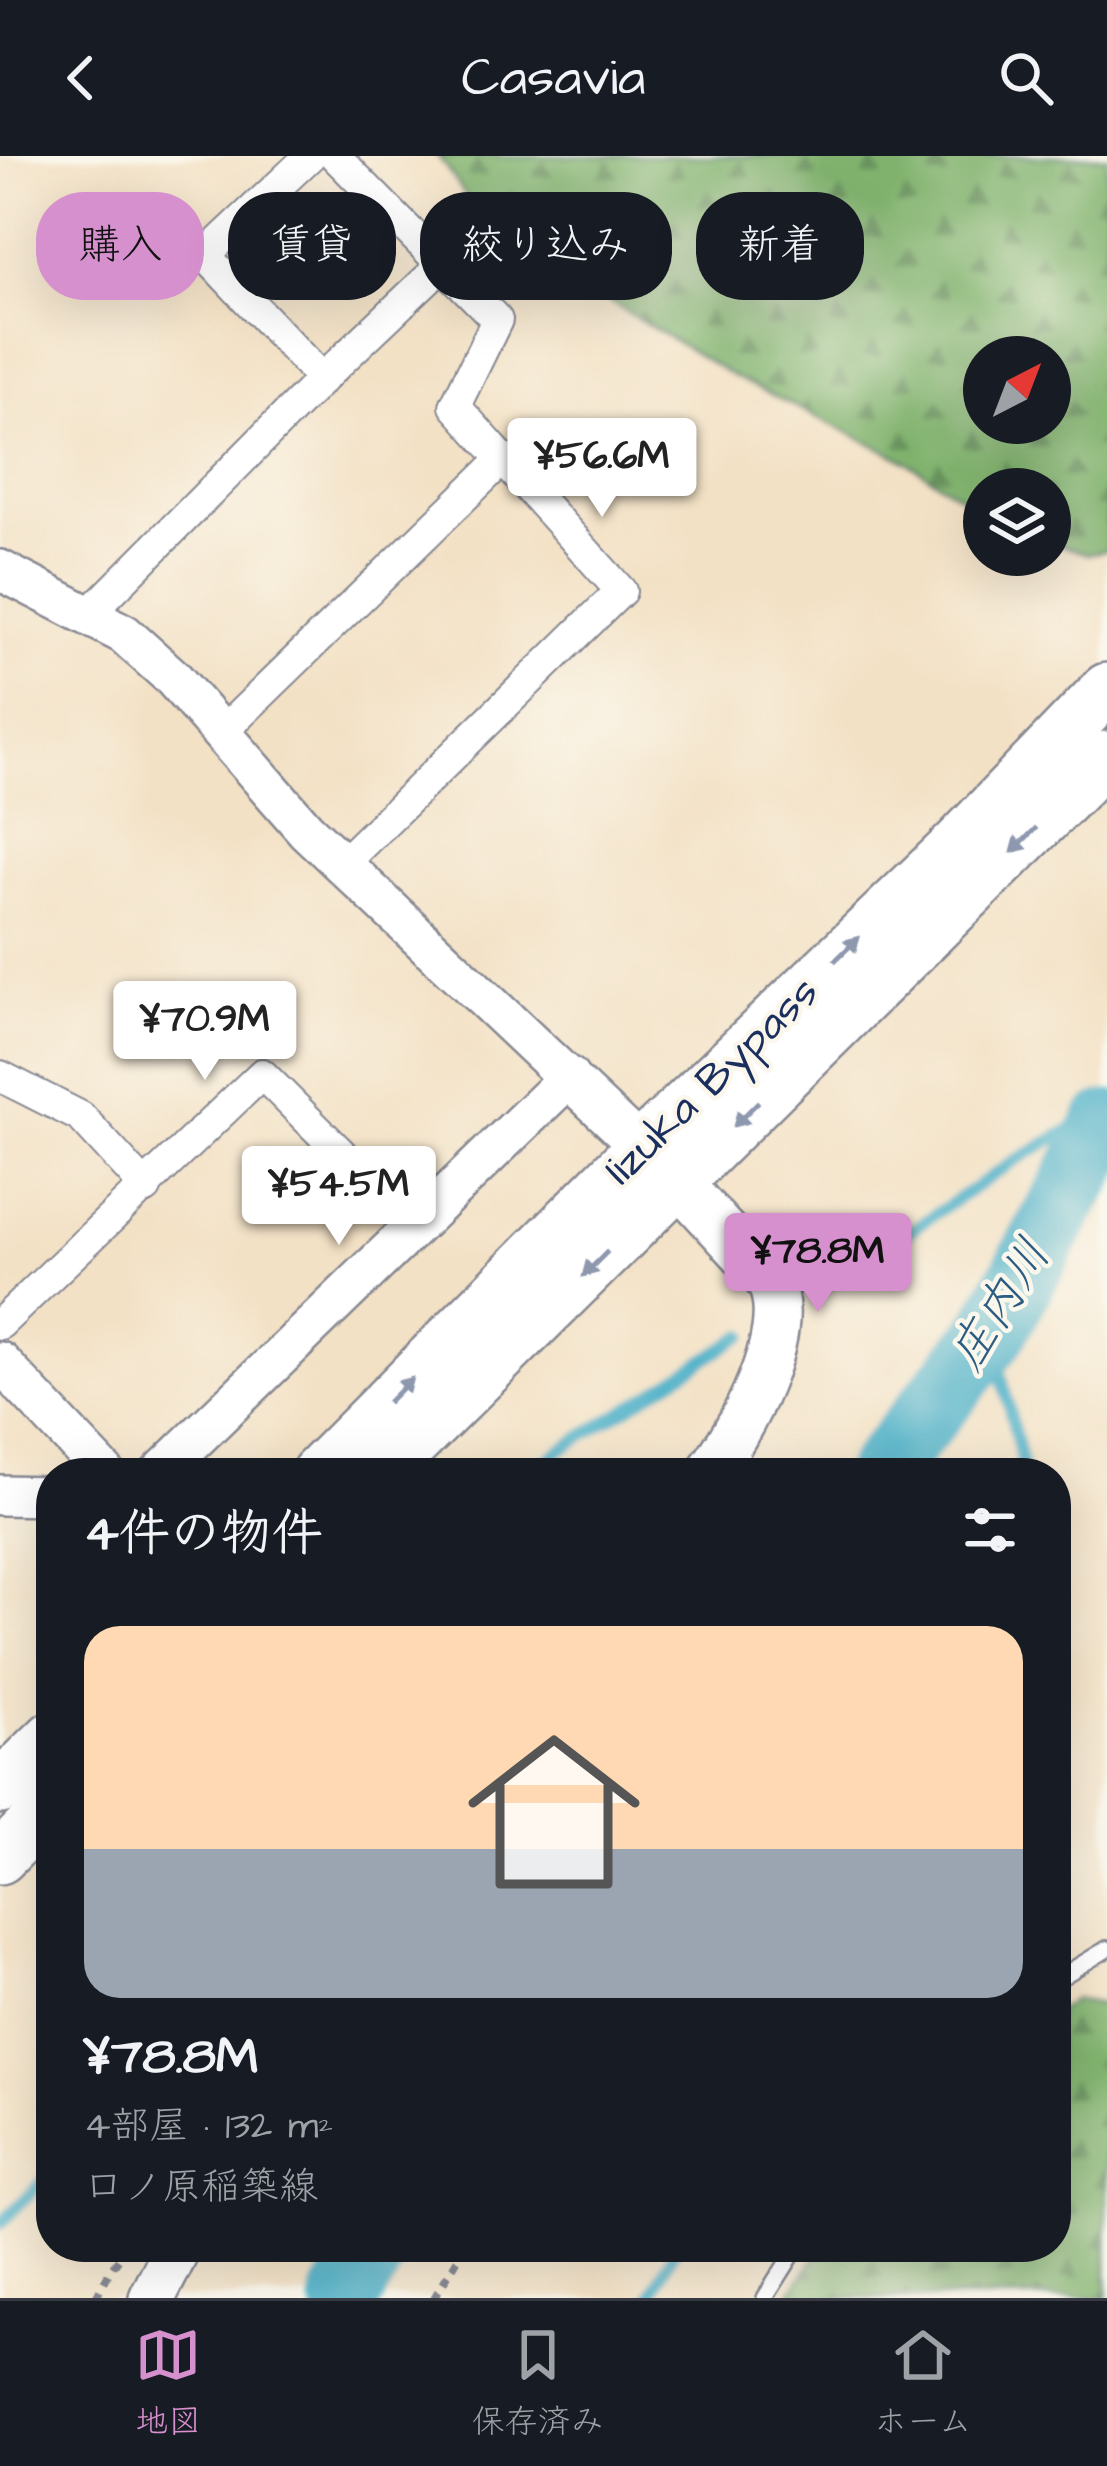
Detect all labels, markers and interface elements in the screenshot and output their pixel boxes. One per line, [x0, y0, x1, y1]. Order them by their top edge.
text: Casavia [462, 41, 645, 116]
icon: back [48, 45, 114, 111]
icon: search [993, 45, 1059, 111]
chip: 購入 [36, 192, 204, 300]
chip: 賃貸 [228, 192, 396, 300]
chip: 絞り込み [420, 192, 672, 300]
chip: 新着 [696, 192, 864, 300]
north arrow [963, 336, 1071, 444]
map controls [963, 336, 1071, 576]
pin: ¥56.6M [504, 418, 700, 520]
text: ¥56.6M [534, 430, 670, 484]
button: layers [963, 468, 1071, 576]
one-way arrow [1010, 825, 1039, 853]
one-way arrow [832, 936, 861, 964]
street label: Iizuka Bypass [591, 962, 834, 1200]
pin: ¥70.9M [107, 981, 303, 1083]
text: ¥70.9M [140, 993, 270, 1047]
one-way arrow [733, 1099, 761, 1128]
pin: ¥54.5M [241, 1146, 437, 1248]
text: ¥54.5M [269, 1158, 409, 1212]
pin: ¥78.8M [720, 1213, 916, 1315]
text: ¥78.8M [751, 1225, 885, 1279]
water label: 庄内川 [935, 1226, 1067, 1384]
one-way arrow [581, 1250, 609, 1278]
one-way arrow [385, 1377, 414, 1405]
icon: filters [957, 1497, 1023, 1563]
text: 4件の物件 [84, 1499, 323, 1570]
icon: home [446, 1704, 662, 1920]
text: ¥78.8M [84, 2022, 258, 2093]
text: 4部屋 · 132 m² [84, 2100, 333, 2154]
text: 口ノ原稲築線 [84, 2161, 318, 2215]
tab: 地図 [135, 2322, 201, 2445]
tab: 保存済み [472, 2322, 604, 2445]
tab: ホーム [874, 2322, 972, 2445]

